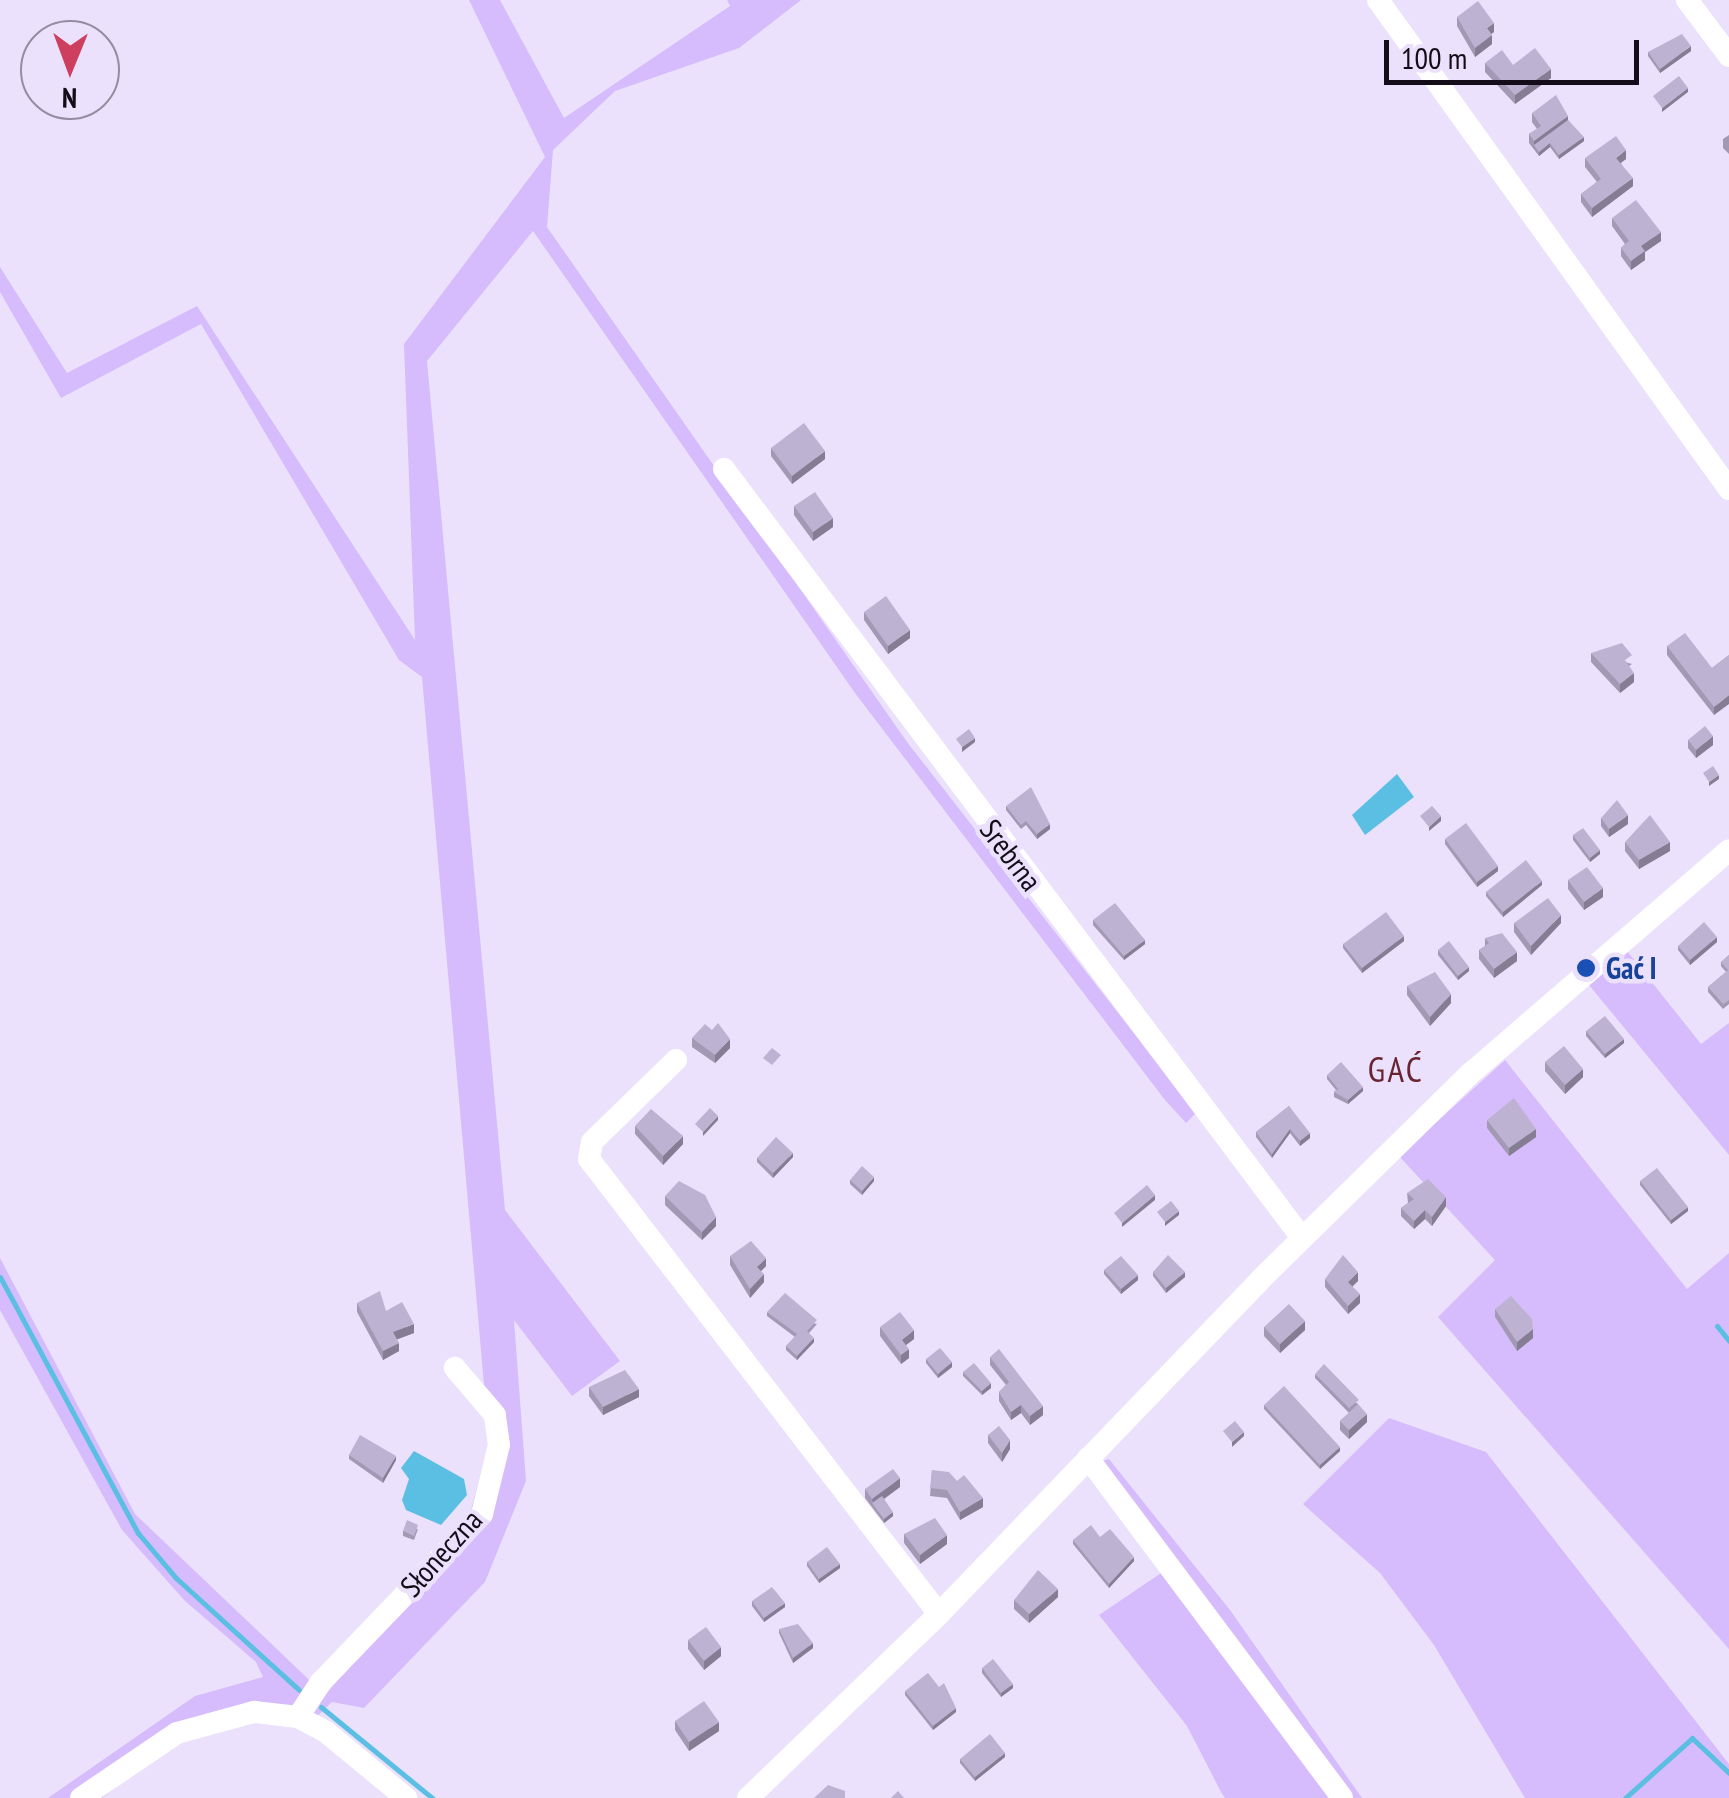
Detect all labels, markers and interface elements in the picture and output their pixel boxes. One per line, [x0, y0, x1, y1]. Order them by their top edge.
north arrow [20, 20, 120, 120]
scale bar [1389, 20, 1644, 82]
text: 100 m [1401, 38, 1467, 77]
text: N [62, 80, 77, 117]
street label: Srebrna [973, 812, 1049, 898]
place label: Gać I [1606, 950, 1657, 986]
marker: Gać I [1575, 957, 1597, 979]
district label: GAĆ [1368, 1048, 1424, 1090]
street label: Słoneczna [393, 1502, 489, 1604]

